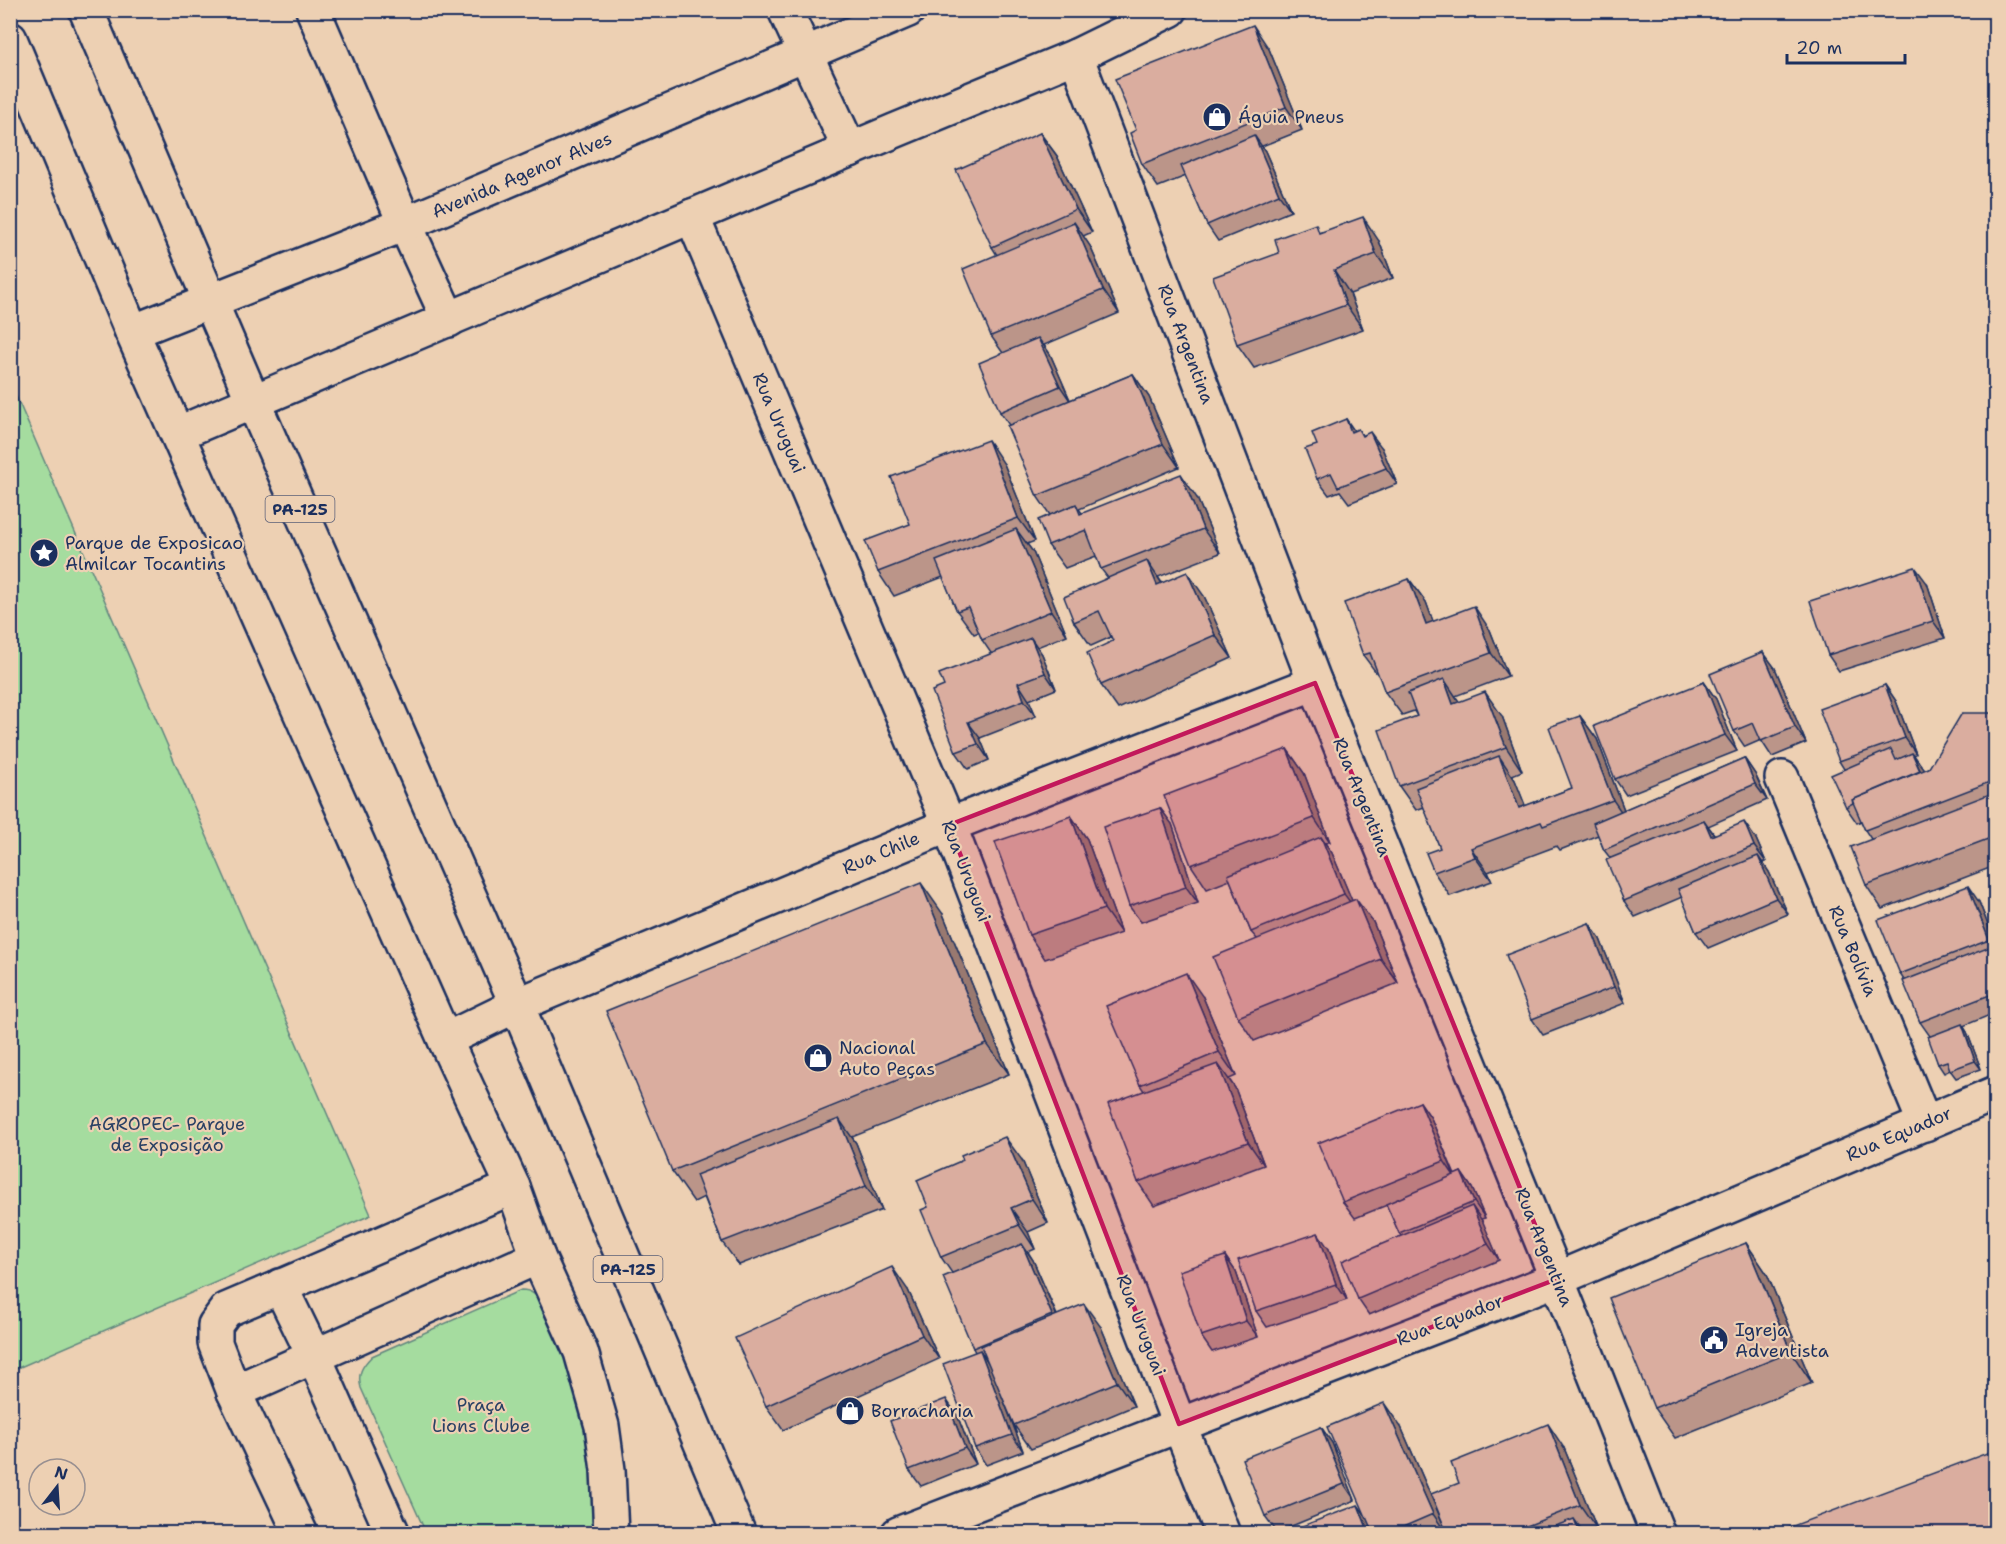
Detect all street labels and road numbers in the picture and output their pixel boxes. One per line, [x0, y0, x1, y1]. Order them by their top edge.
street label: Avenida Agenor Alves [428, 126, 616, 224]
street label: Rua Argentina [1152, 281, 1220, 407]
street label: Rua Uruguai [747, 369, 811, 477]
road number: PA-125 [266, 496, 334, 522]
street label: Rua Argentina [1327, 734, 1397, 860]
street label: Rua Uruguai [936, 817, 996, 925]
street label: Rua Chile [839, 826, 923, 880]
street label: Rua Bolívia [1823, 902, 1883, 1000]
street label: Rua Equador [1842, 1101, 1956, 1167]
street label: Rua Argentina [1509, 1184, 1579, 1310]
road number: PA-125 [594, 1256, 662, 1282]
street label: Rua Uruguai [1111, 1271, 1171, 1379]
street label: Rua Equador [1393, 1289, 1507, 1351]

